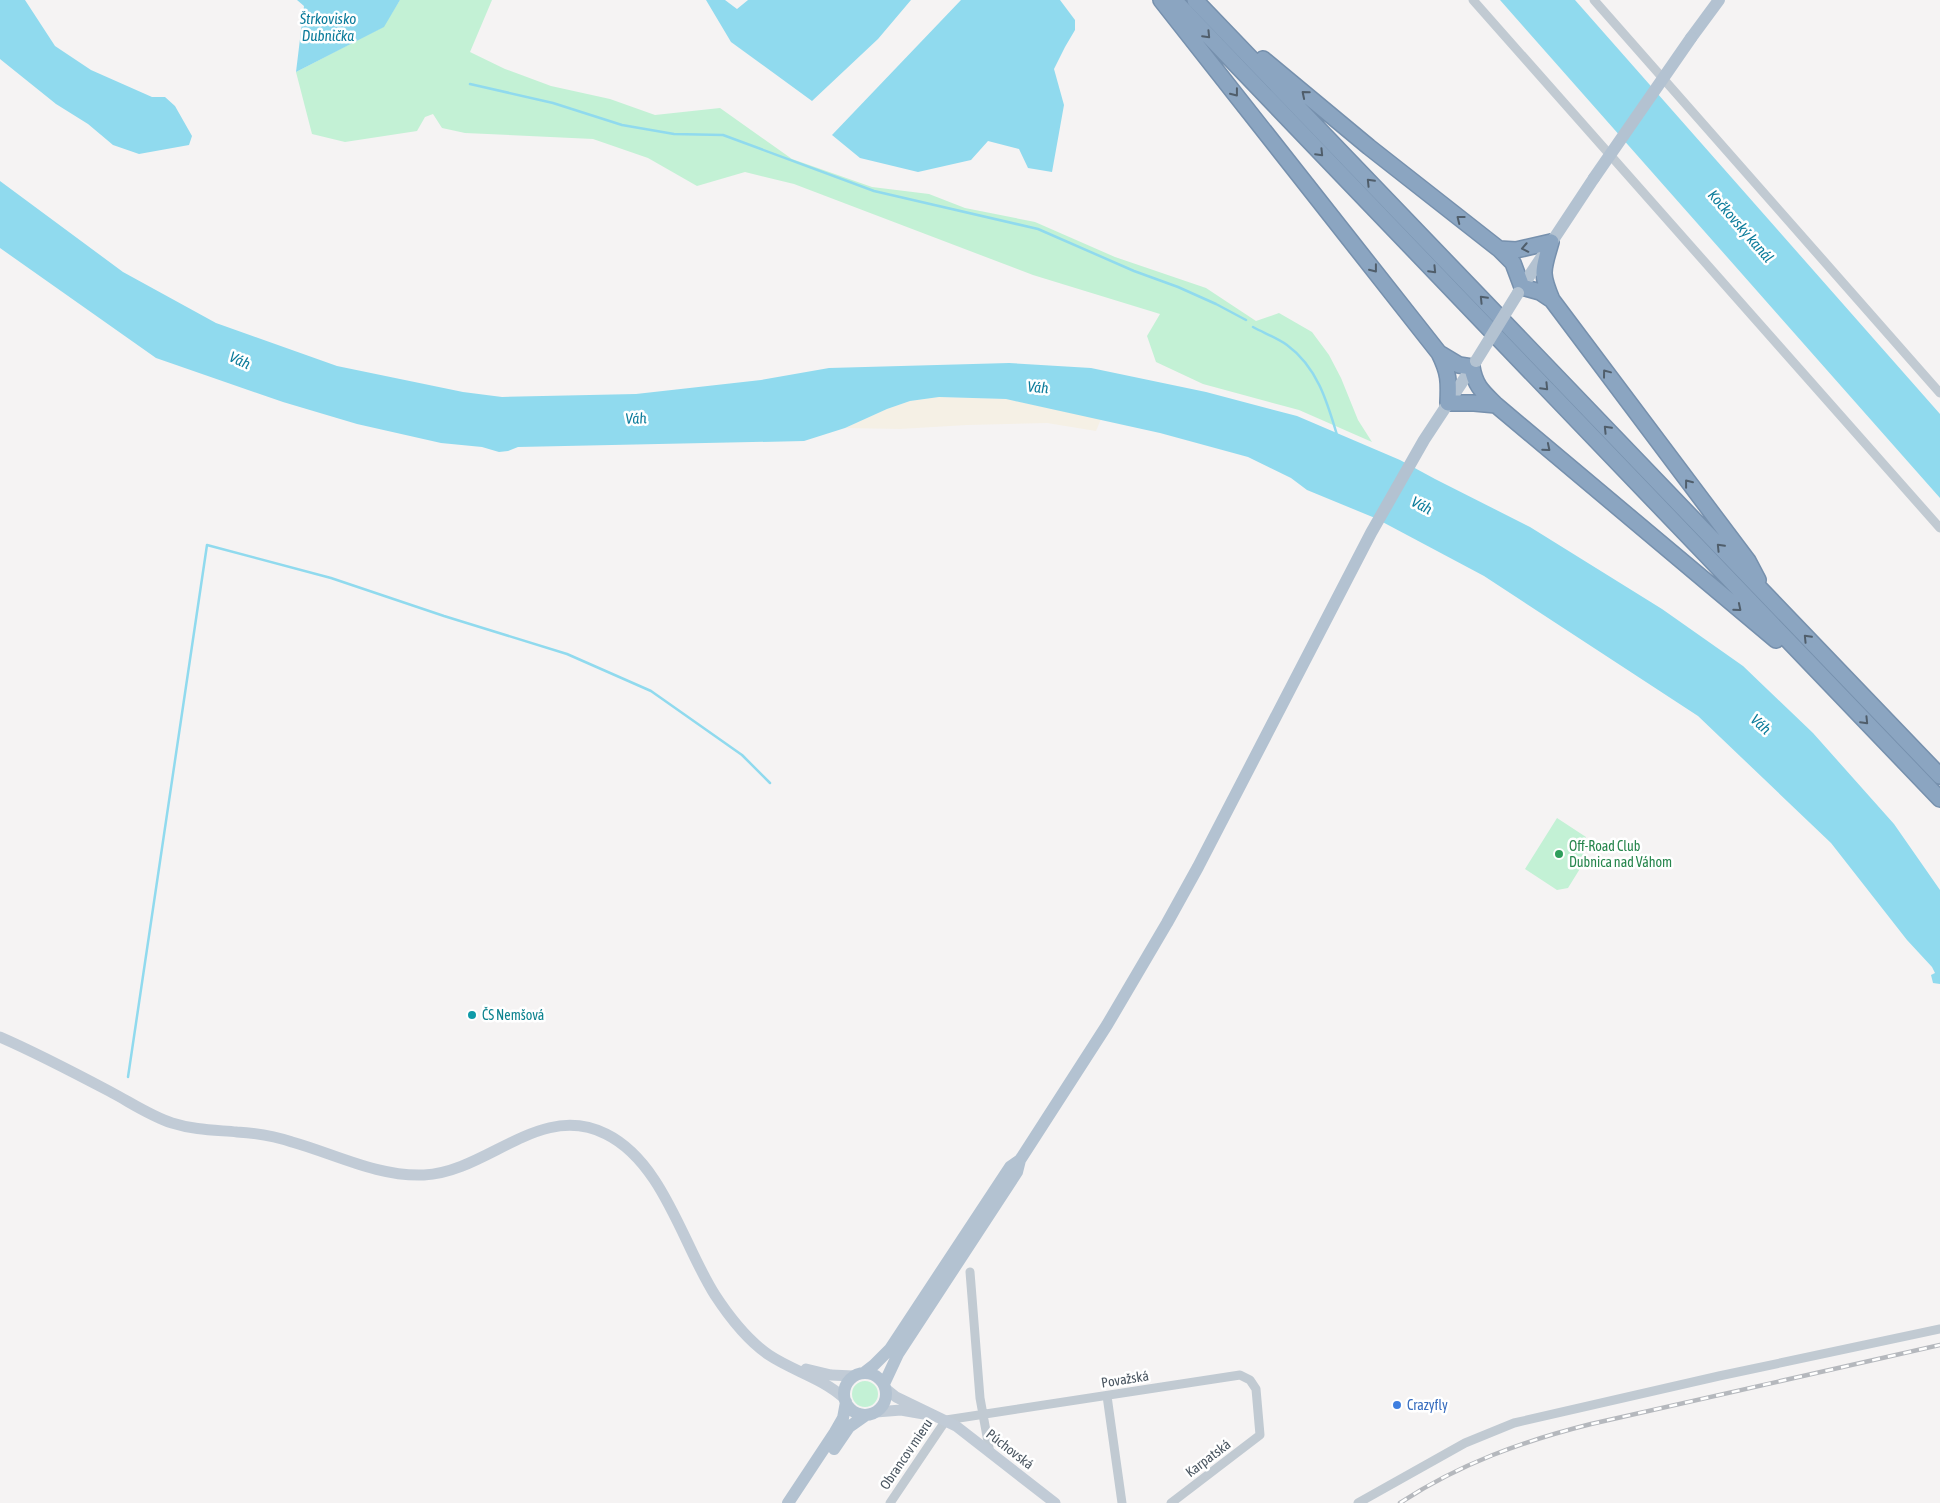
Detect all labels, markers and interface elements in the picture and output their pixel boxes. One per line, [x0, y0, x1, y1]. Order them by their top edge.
water label: Štrkovisko Dubnička [299, 10, 356, 44]
one-way arrow [1201, 30, 1210, 39]
one-way arrow [1229, 87, 1238, 97]
one-way arrow [1302, 91, 1311, 99]
one-way arrow [1314, 147, 1323, 156]
one-way arrow [1367, 179, 1376, 188]
water label: Kočkovský kanál [1705, 186, 1777, 266]
one-way arrow [1456, 216, 1466, 225]
one-way arrow [1521, 242, 1529, 253]
one-way arrow [1368, 263, 1376, 272]
one-way arrow [1427, 264, 1436, 273]
one-way arrow [1480, 296, 1489, 305]
water label: Váh [227, 348, 253, 372]
one-way arrow [1603, 370, 1611, 379]
water label: Váh [1027, 378, 1049, 396]
one-way arrow [1539, 381, 1548, 390]
water label: Váh [625, 409, 647, 427]
one-way arrow [1604, 426, 1613, 435]
one-way arrow [1541, 442, 1550, 451]
one-way arrow [1686, 480, 1694, 489]
water label: Váh [1409, 493, 1435, 517]
one-way arrow [1716, 543, 1725, 552]
one-way arrow [1732, 603, 1741, 612]
one-way arrow [1804, 635, 1813, 644]
water label: Váh [1747, 711, 1775, 737]
one-way arrow [1859, 715, 1868, 724]
place label: Off-Road Club Dubnica nad Váhom [1569, 838, 1672, 870]
marker: Off-Road Club Dubnica nad Váhom [1553, 848, 1565, 860]
place label: ČS Nemšová [482, 1006, 544, 1023]
marker: ČS Nemšová [466, 1009, 478, 1021]
street label: Považská [1100, 1367, 1150, 1391]
place label: Crazyfly [1407, 1397, 1448, 1413]
marker: Crazyfly [1391, 1399, 1403, 1411]
street label: Obrancov mieru [876, 1416, 936, 1492]
street label: Púchovská [983, 1426, 1037, 1472]
street label: Karpatská [1182, 1436, 1234, 1480]

